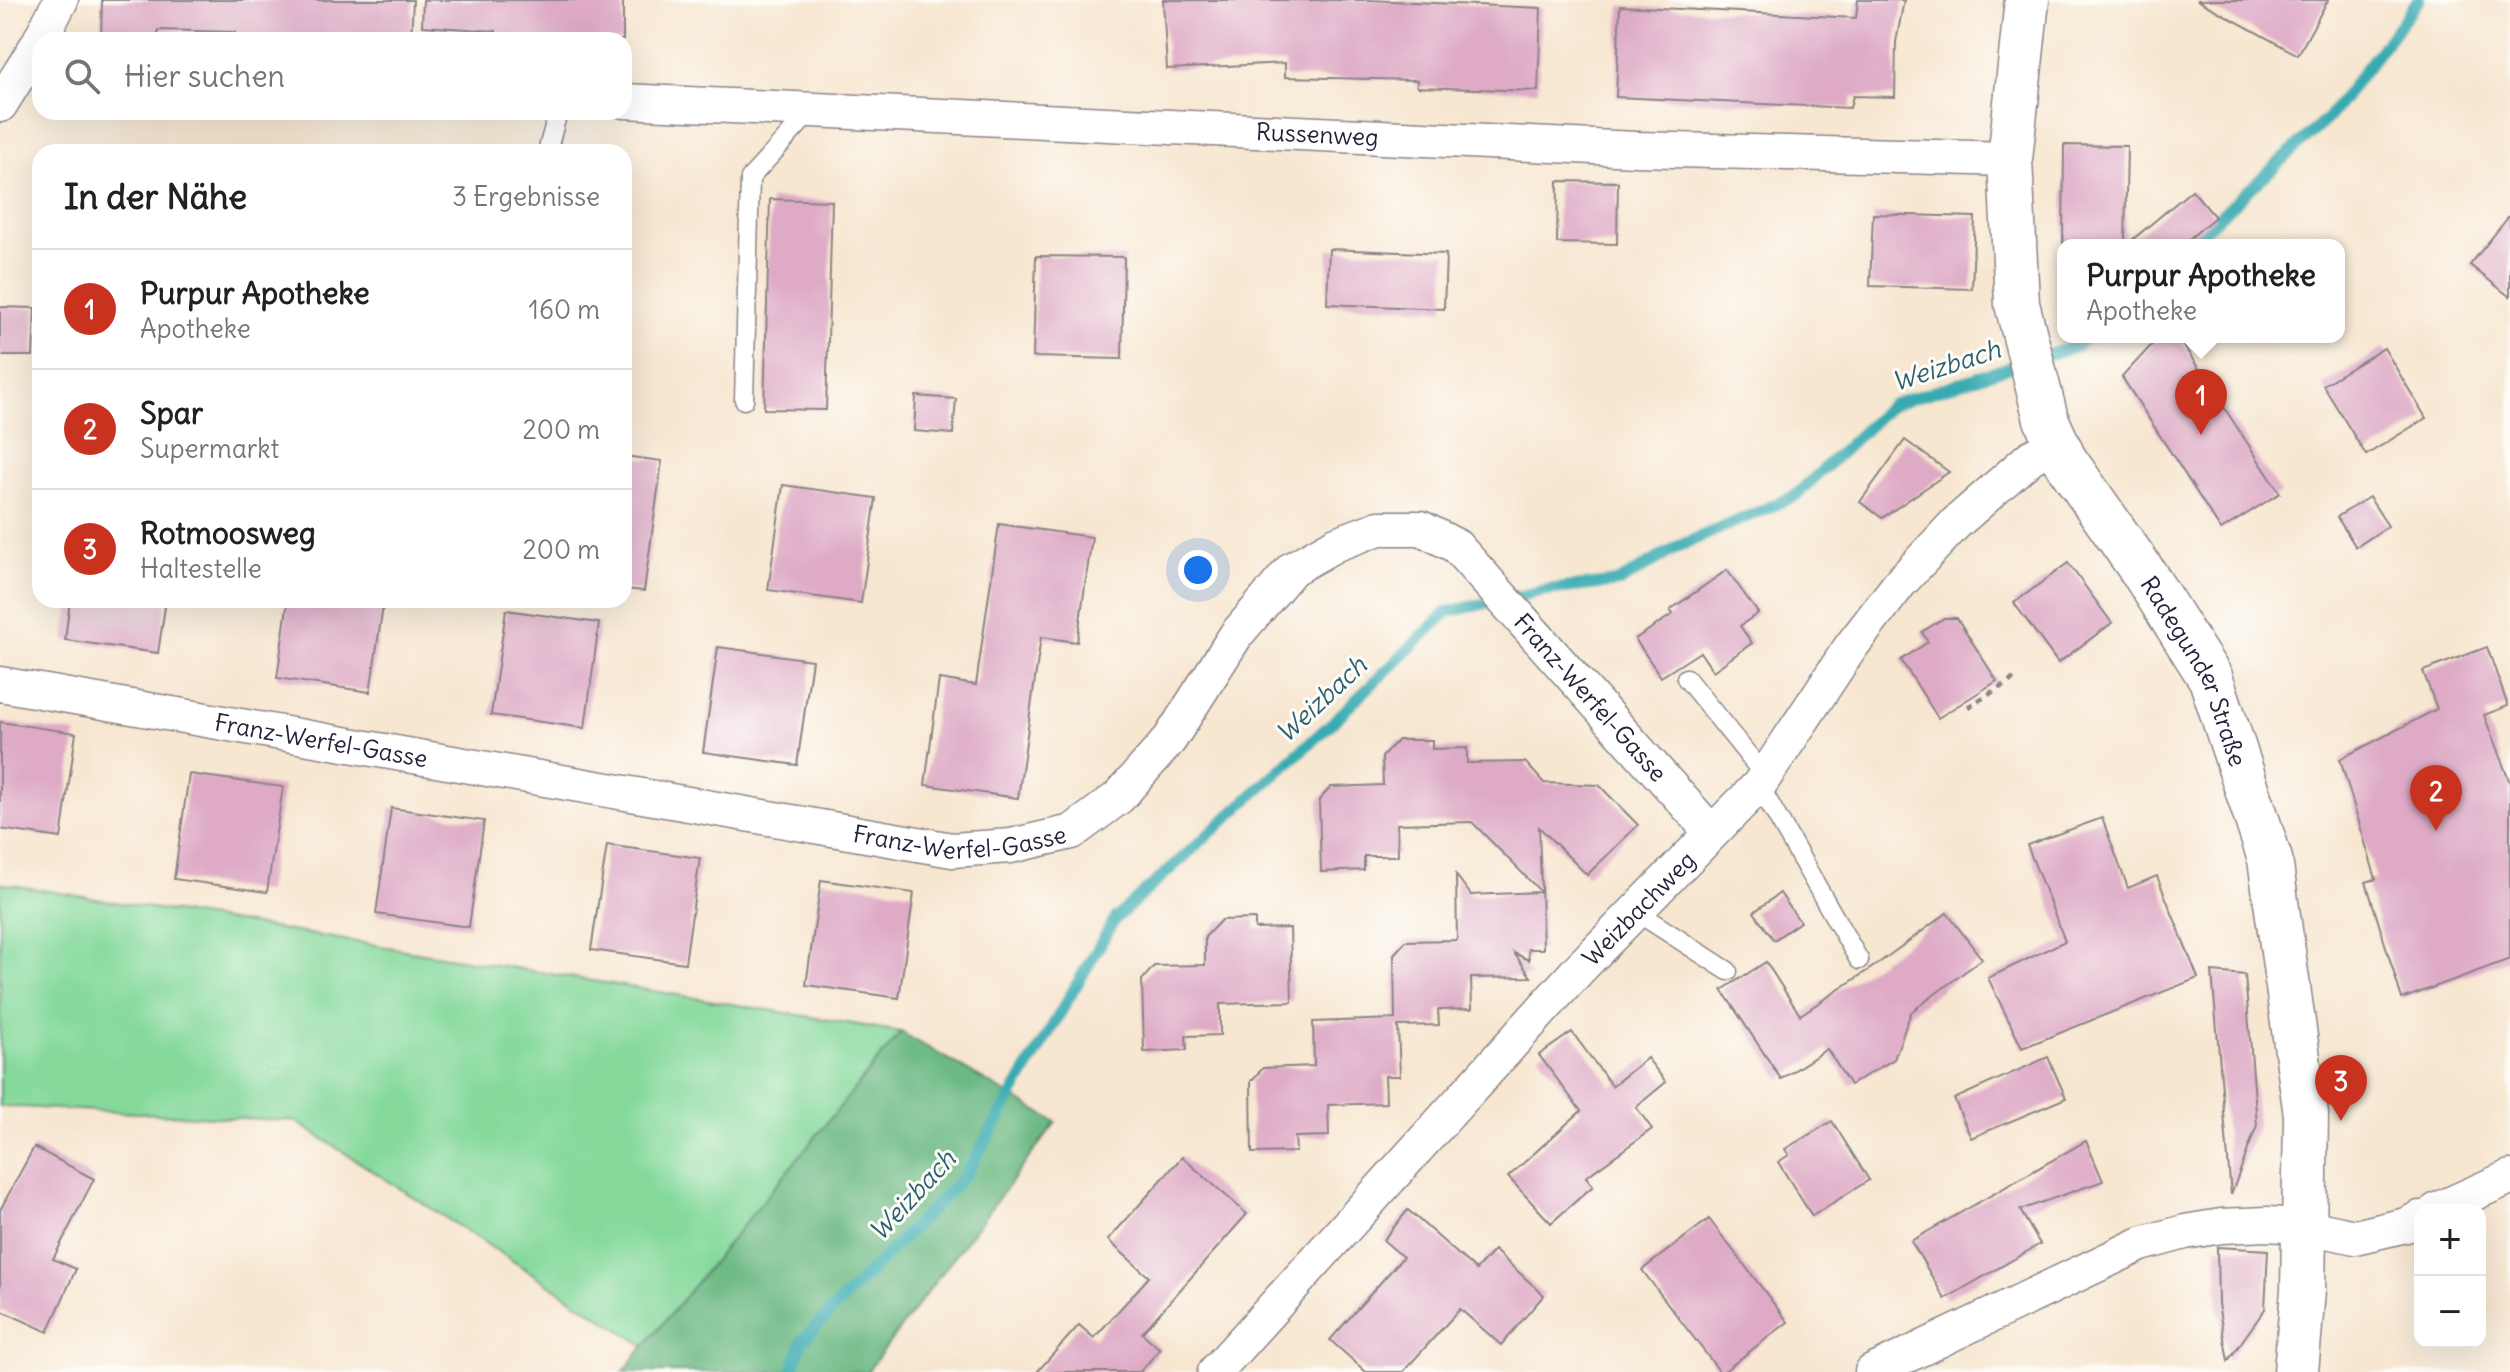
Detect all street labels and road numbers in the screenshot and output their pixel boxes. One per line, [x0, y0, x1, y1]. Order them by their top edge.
street label: Russenweg [1255, 116, 1379, 152]
street label: Radegunder Straße [2135, 570, 2254, 770]
street label: Franz-Werfel-Gasse [1508, 607, 1674, 787]
street label: Franz-Werfel-Gasse [213, 707, 430, 773]
street label: Franz-Werfel-Gasse [851, 818, 1069, 865]
street label: Weizbachweg [1576, 845, 1701, 972]

